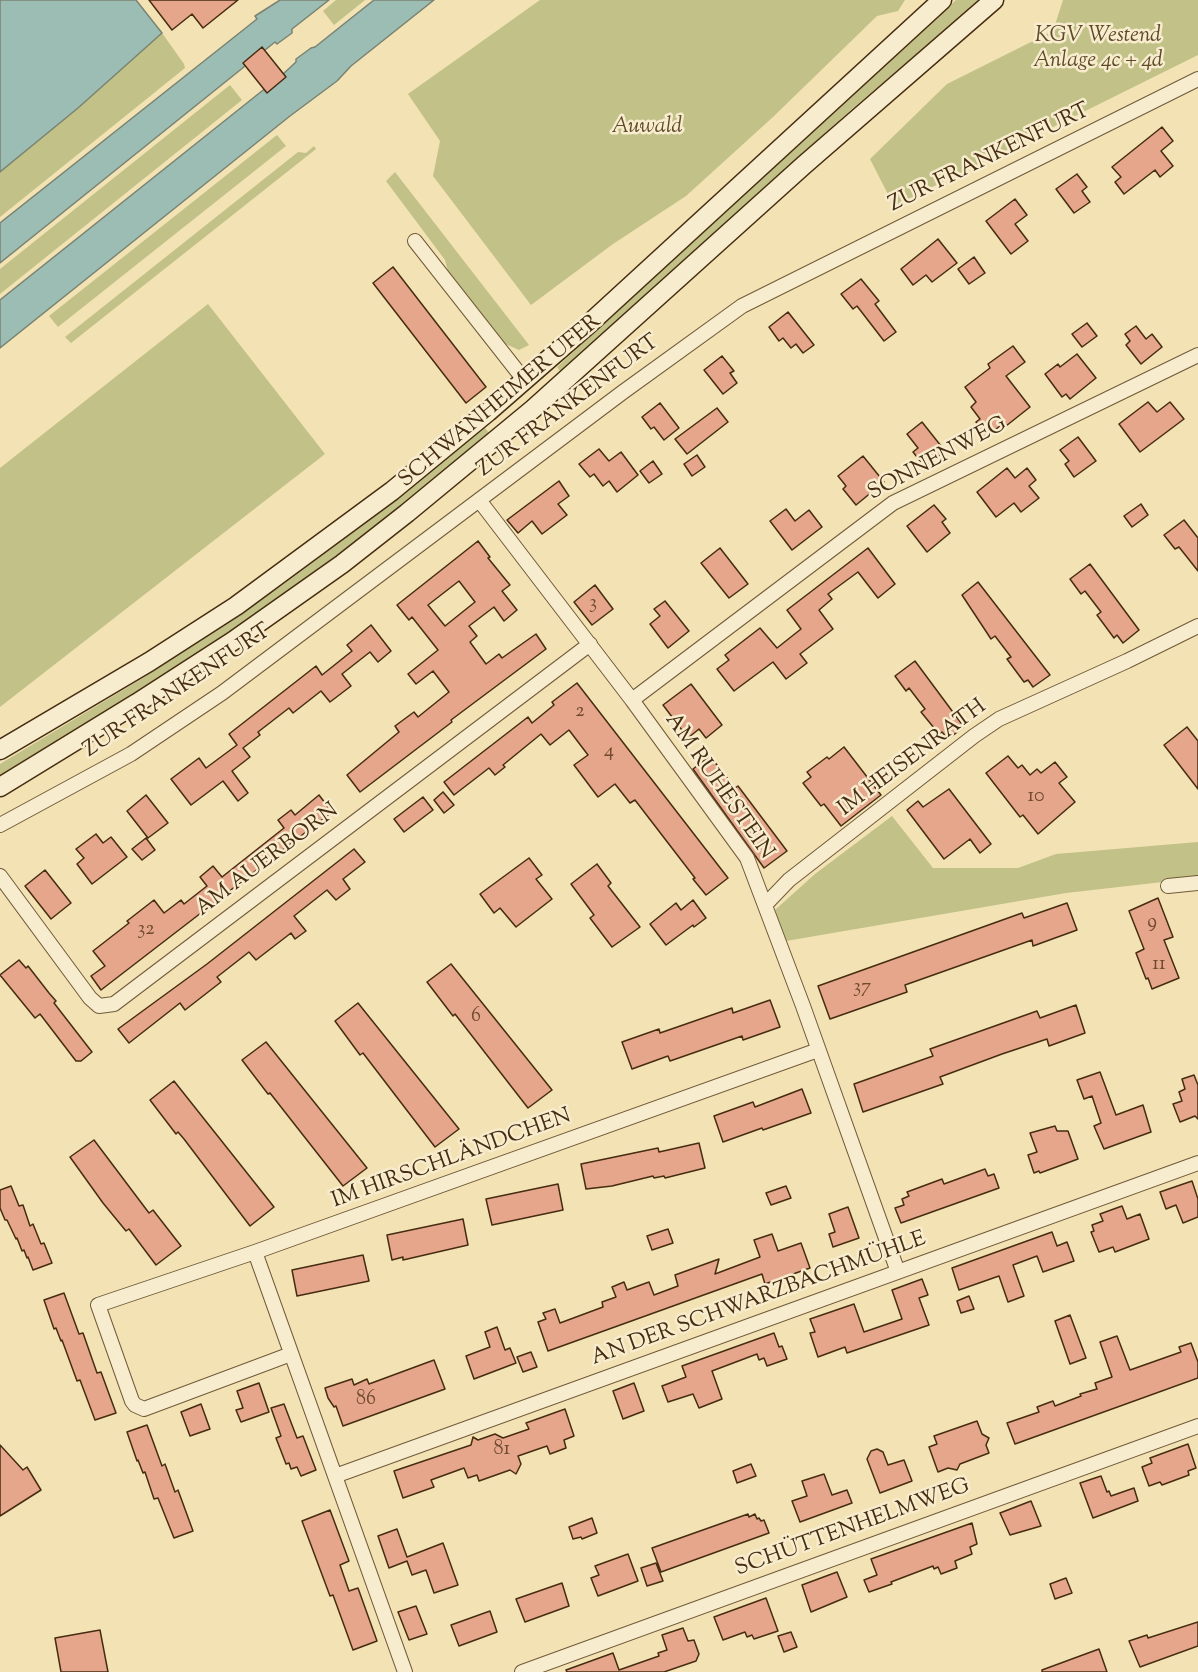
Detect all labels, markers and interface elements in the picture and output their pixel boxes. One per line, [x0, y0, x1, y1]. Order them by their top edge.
park label: KGV Westend Anlage 4c + 4d [1033, 24, 1163, 76]
street label: ZUR FRANKENFURT [885, 99, 1095, 219]
park label: Auwald [612, 115, 682, 141]
street label: SCHWANHEIMER UFER [394, 310, 608, 494]
street label: ZUR FRANKENFURT [473, 330, 665, 484]
street label: SONNENWEG [864, 412, 1012, 508]
house number: 3 [589, 593, 597, 617]
street label: ZUR FRANKENFURT [79, 619, 277, 765]
street label: IM HEISENRATH [834, 695, 992, 823]
house number: 2 [575, 701, 585, 725]
street label: AM RUHESTEIN [658, 709, 778, 865]
house number: 4 [604, 741, 614, 765]
house number: 10 [1027, 786, 1045, 810]
street label: AM AUERBORN [191, 799, 345, 923]
house number: 9 [1147, 912, 1157, 936]
house number: 32 [137, 919, 155, 943]
house number: 11 [1152, 954, 1166, 978]
house number: 37 [853, 977, 871, 1001]
house number: 6 [471, 1006, 481, 1030]
street label: IM HIRSCHLÄNDCHEN [329, 1104, 575, 1216]
street label: AN DER SCHWARZBACHMÜHLE [588, 1227, 930, 1373]
house number: 86 [356, 1389, 376, 1413]
house number: 81 [494, 1439, 510, 1463]
street label: SCHÜTTENHELMWEG [732, 1474, 974, 1584]

